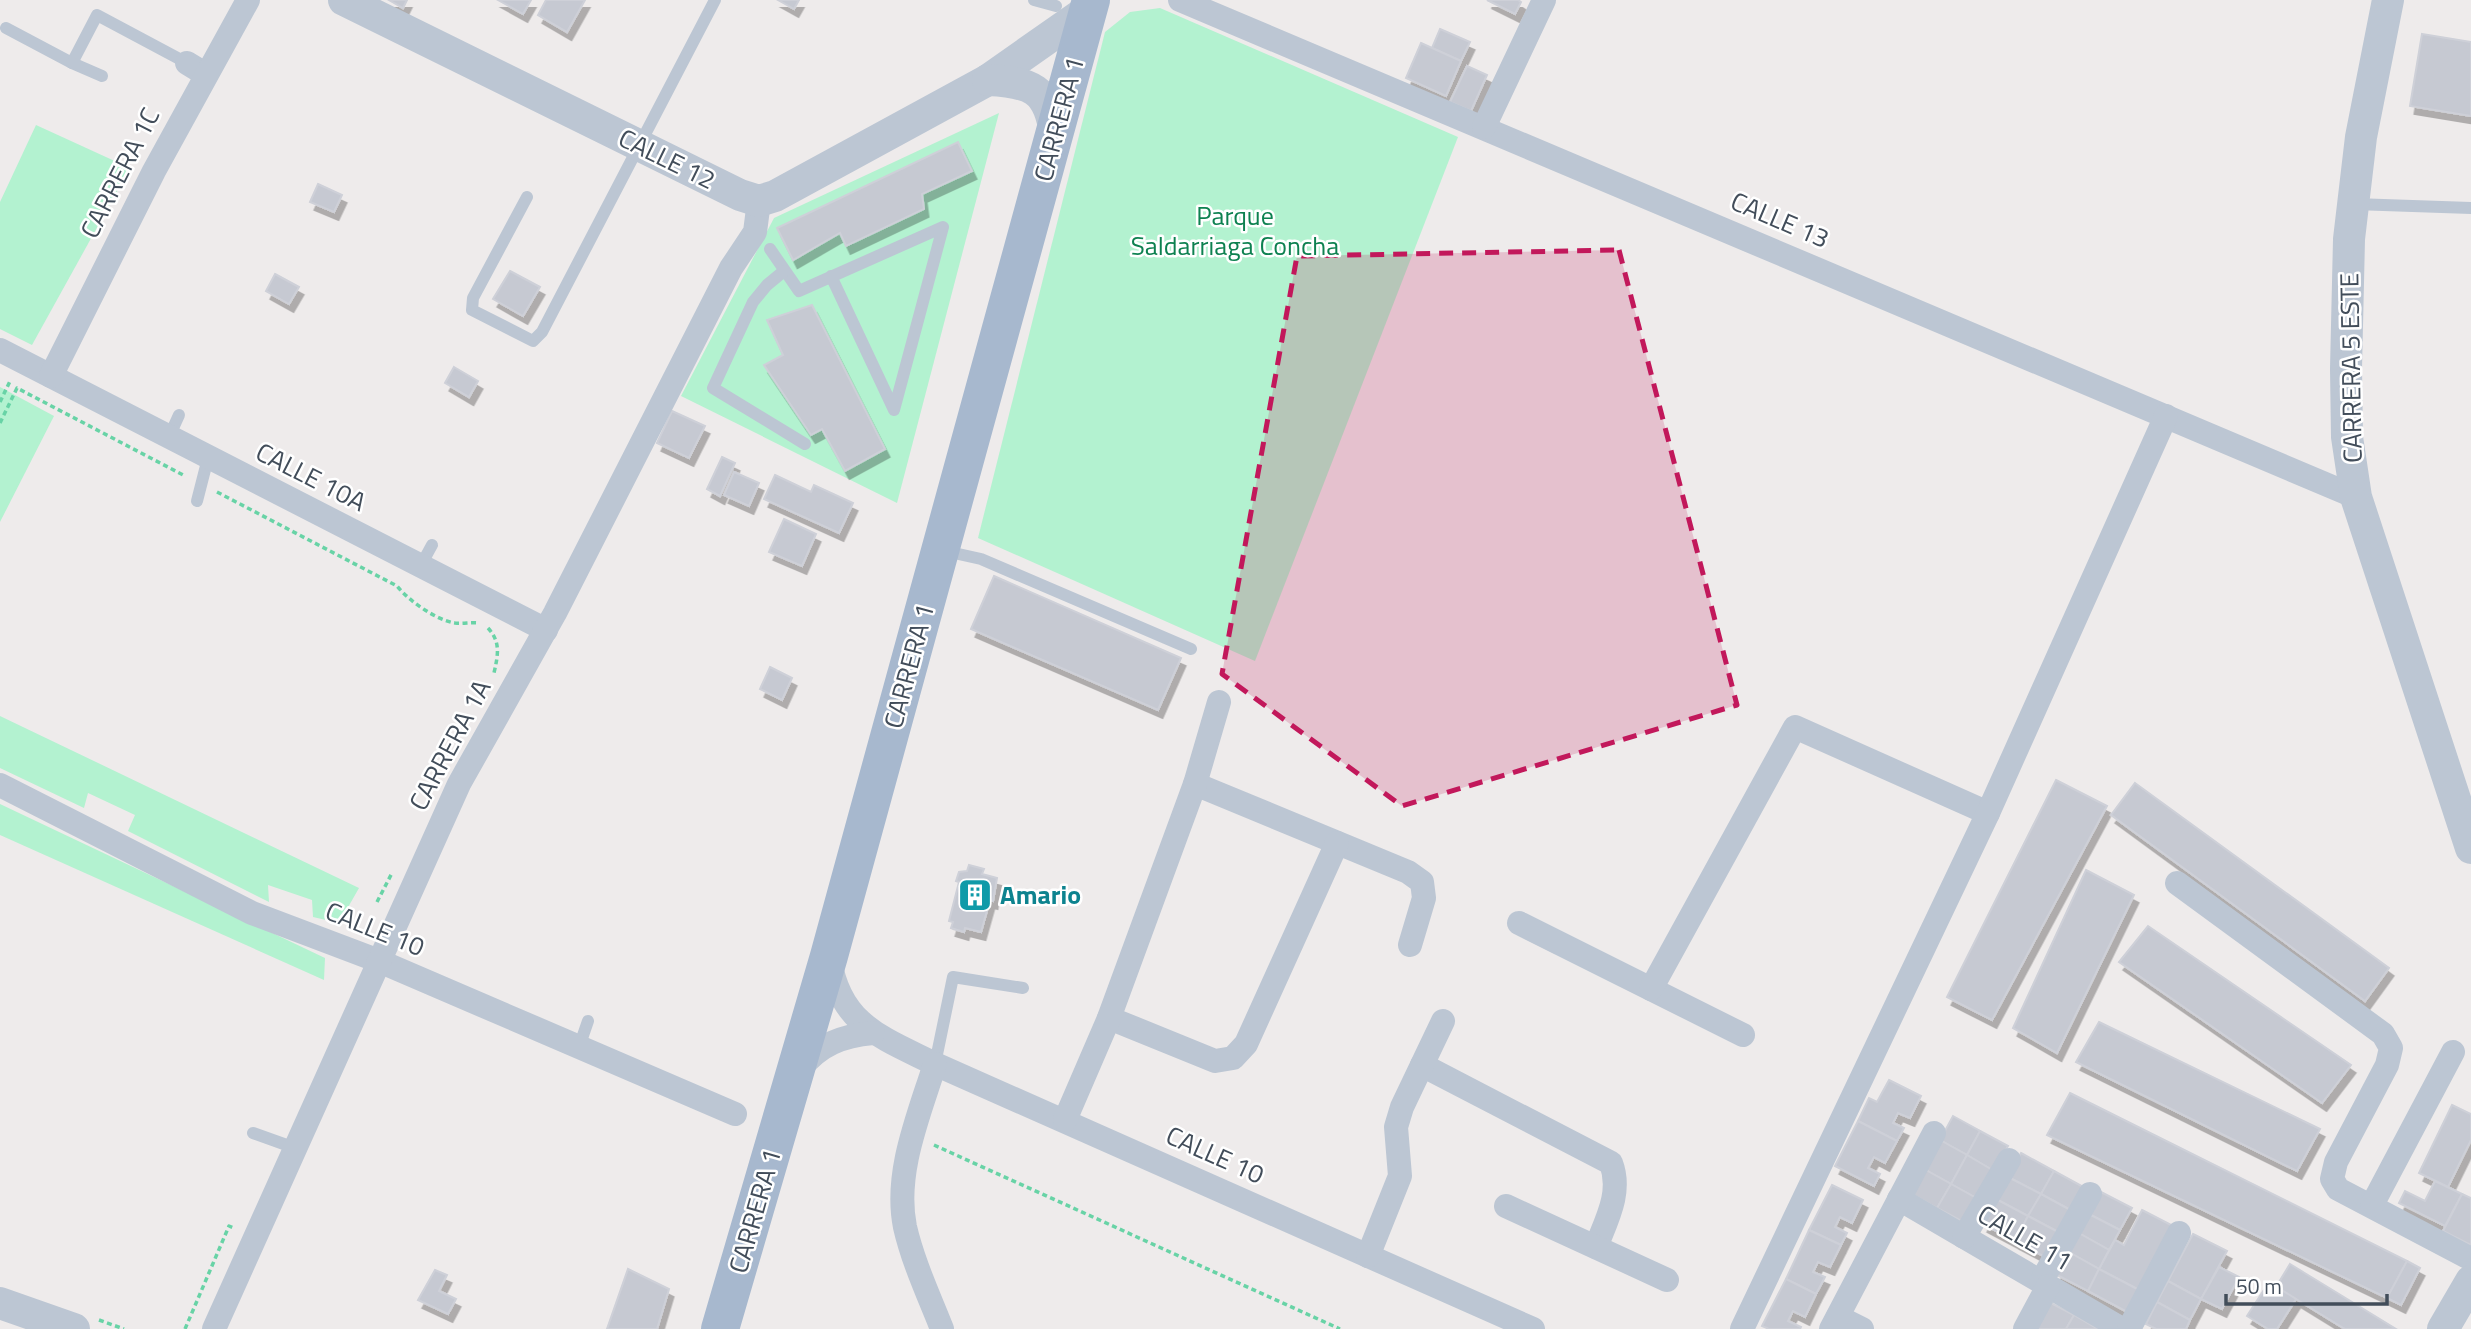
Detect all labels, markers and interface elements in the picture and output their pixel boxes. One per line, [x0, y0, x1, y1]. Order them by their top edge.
street label: CARRERA 1 [1023, 52, 1094, 186]
street label: CARRERA 1C [70, 101, 169, 245]
street label: CALLE 12 [612, 118, 722, 199]
street label: CALLE 13 [1725, 181, 1836, 258]
park label: Parque Saldarriaga Concha [1131, 196, 1339, 265]
street label: CARRERA 5 ESTE [2329, 273, 2372, 463]
street label: CALLE 10A [249, 432, 373, 521]
street label: CARRERA 1 [873, 599, 944, 733]
street label: CARRERA 1A [399, 672, 500, 817]
place label: Amario [1000, 875, 1081, 914]
building icon: Amario [956, 876, 994, 914]
street label: CALLE 10 [320, 891, 431, 966]
street label: CALLE 10 [1160, 1116, 1271, 1193]
street label: CARRERA 1 [718, 1144, 791, 1278]
street label: CALLE 11 [1971, 1195, 2080, 1280]
scale bar [2226, 1262, 2387, 1306]
text: 50 m [2236, 1270, 2282, 1302]

